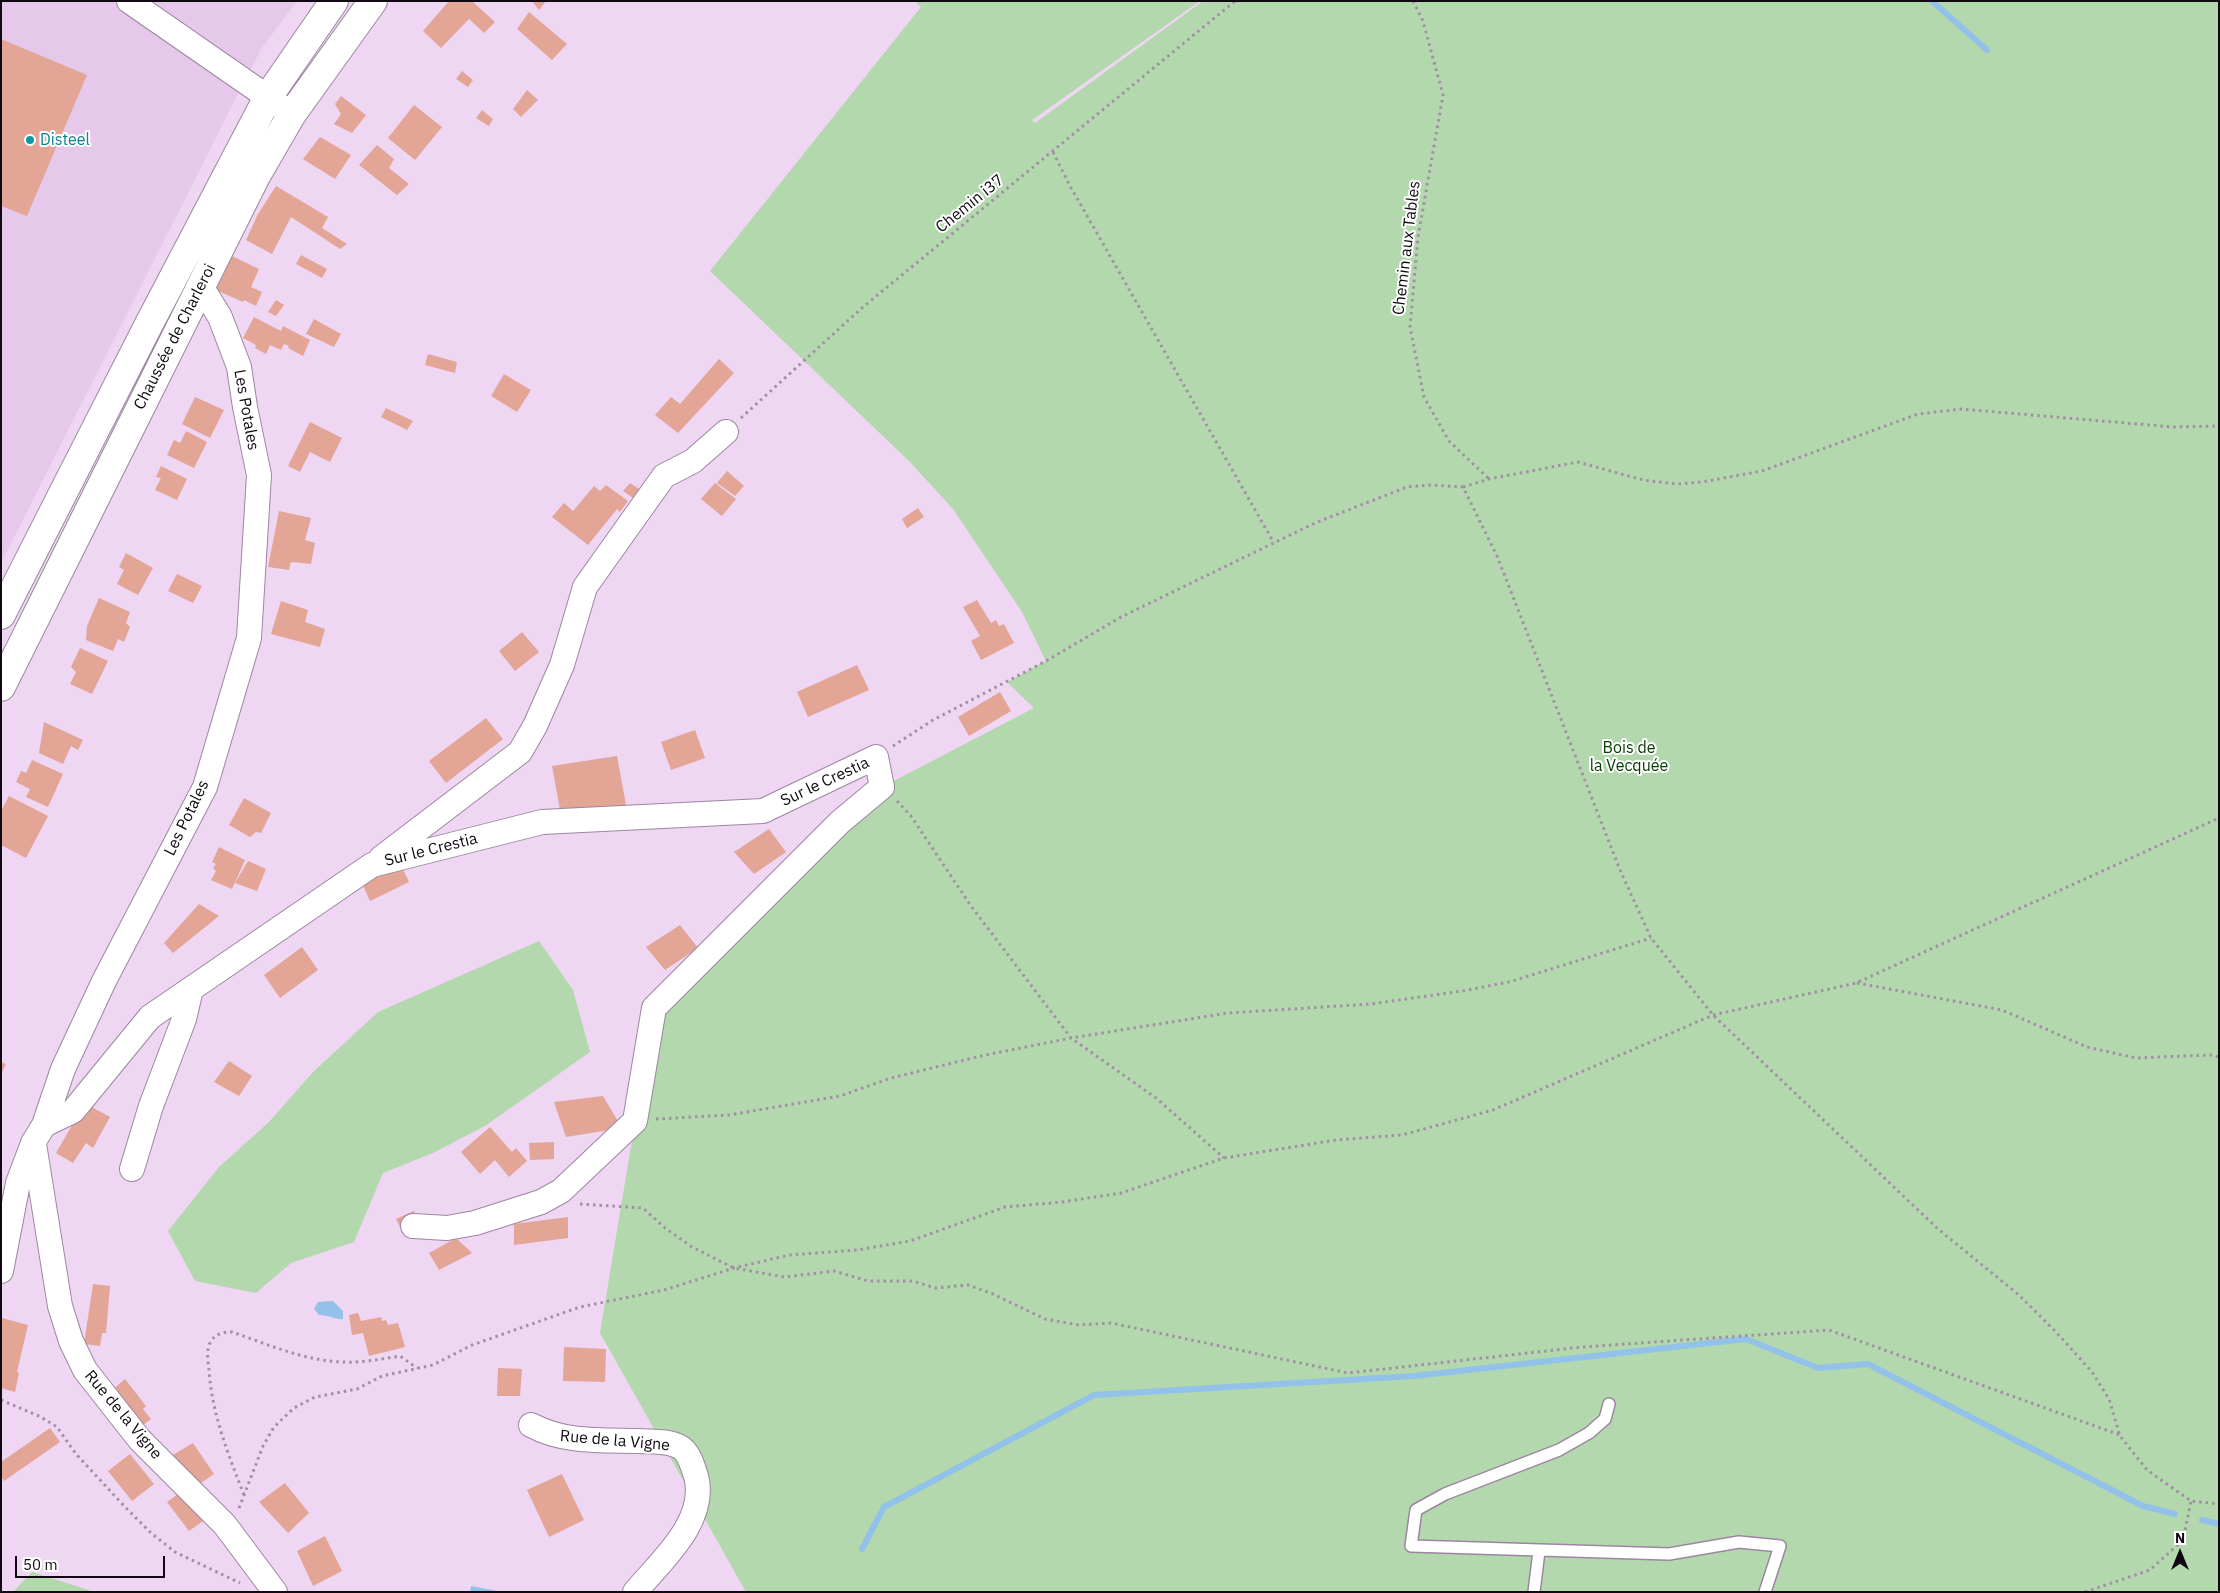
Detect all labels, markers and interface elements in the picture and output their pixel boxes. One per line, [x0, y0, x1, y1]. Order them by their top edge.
place label: Disteel [40, 130, 90, 150]
marker: Disteel [24, 134, 36, 146]
street label: Chemin i37 [932, 171, 1008, 237]
street label: Chemin aux Tables [1389, 180, 1425, 316]
street label: Chaussée de Charleroi [130, 261, 220, 413]
street label: Les Potales [229, 368, 263, 452]
park label: Bois de la Vecquée [1590, 738, 1668, 776]
street label: Sur le Crestia [778, 753, 872, 811]
street label: Les Potales [160, 777, 214, 859]
street label: Sur le Crestia [382, 829, 480, 871]
street label: Rue de la Vigne [80, 1367, 166, 1463]
street label: Rue de la Vigne [559, 1427, 671, 1455]
north arrow [2155, 1528, 2205, 1578]
text: N [2175, 1529, 2185, 1547]
scale bar [18, 1546, 168, 1578]
text: 50 m [23, 1555, 58, 1574]

